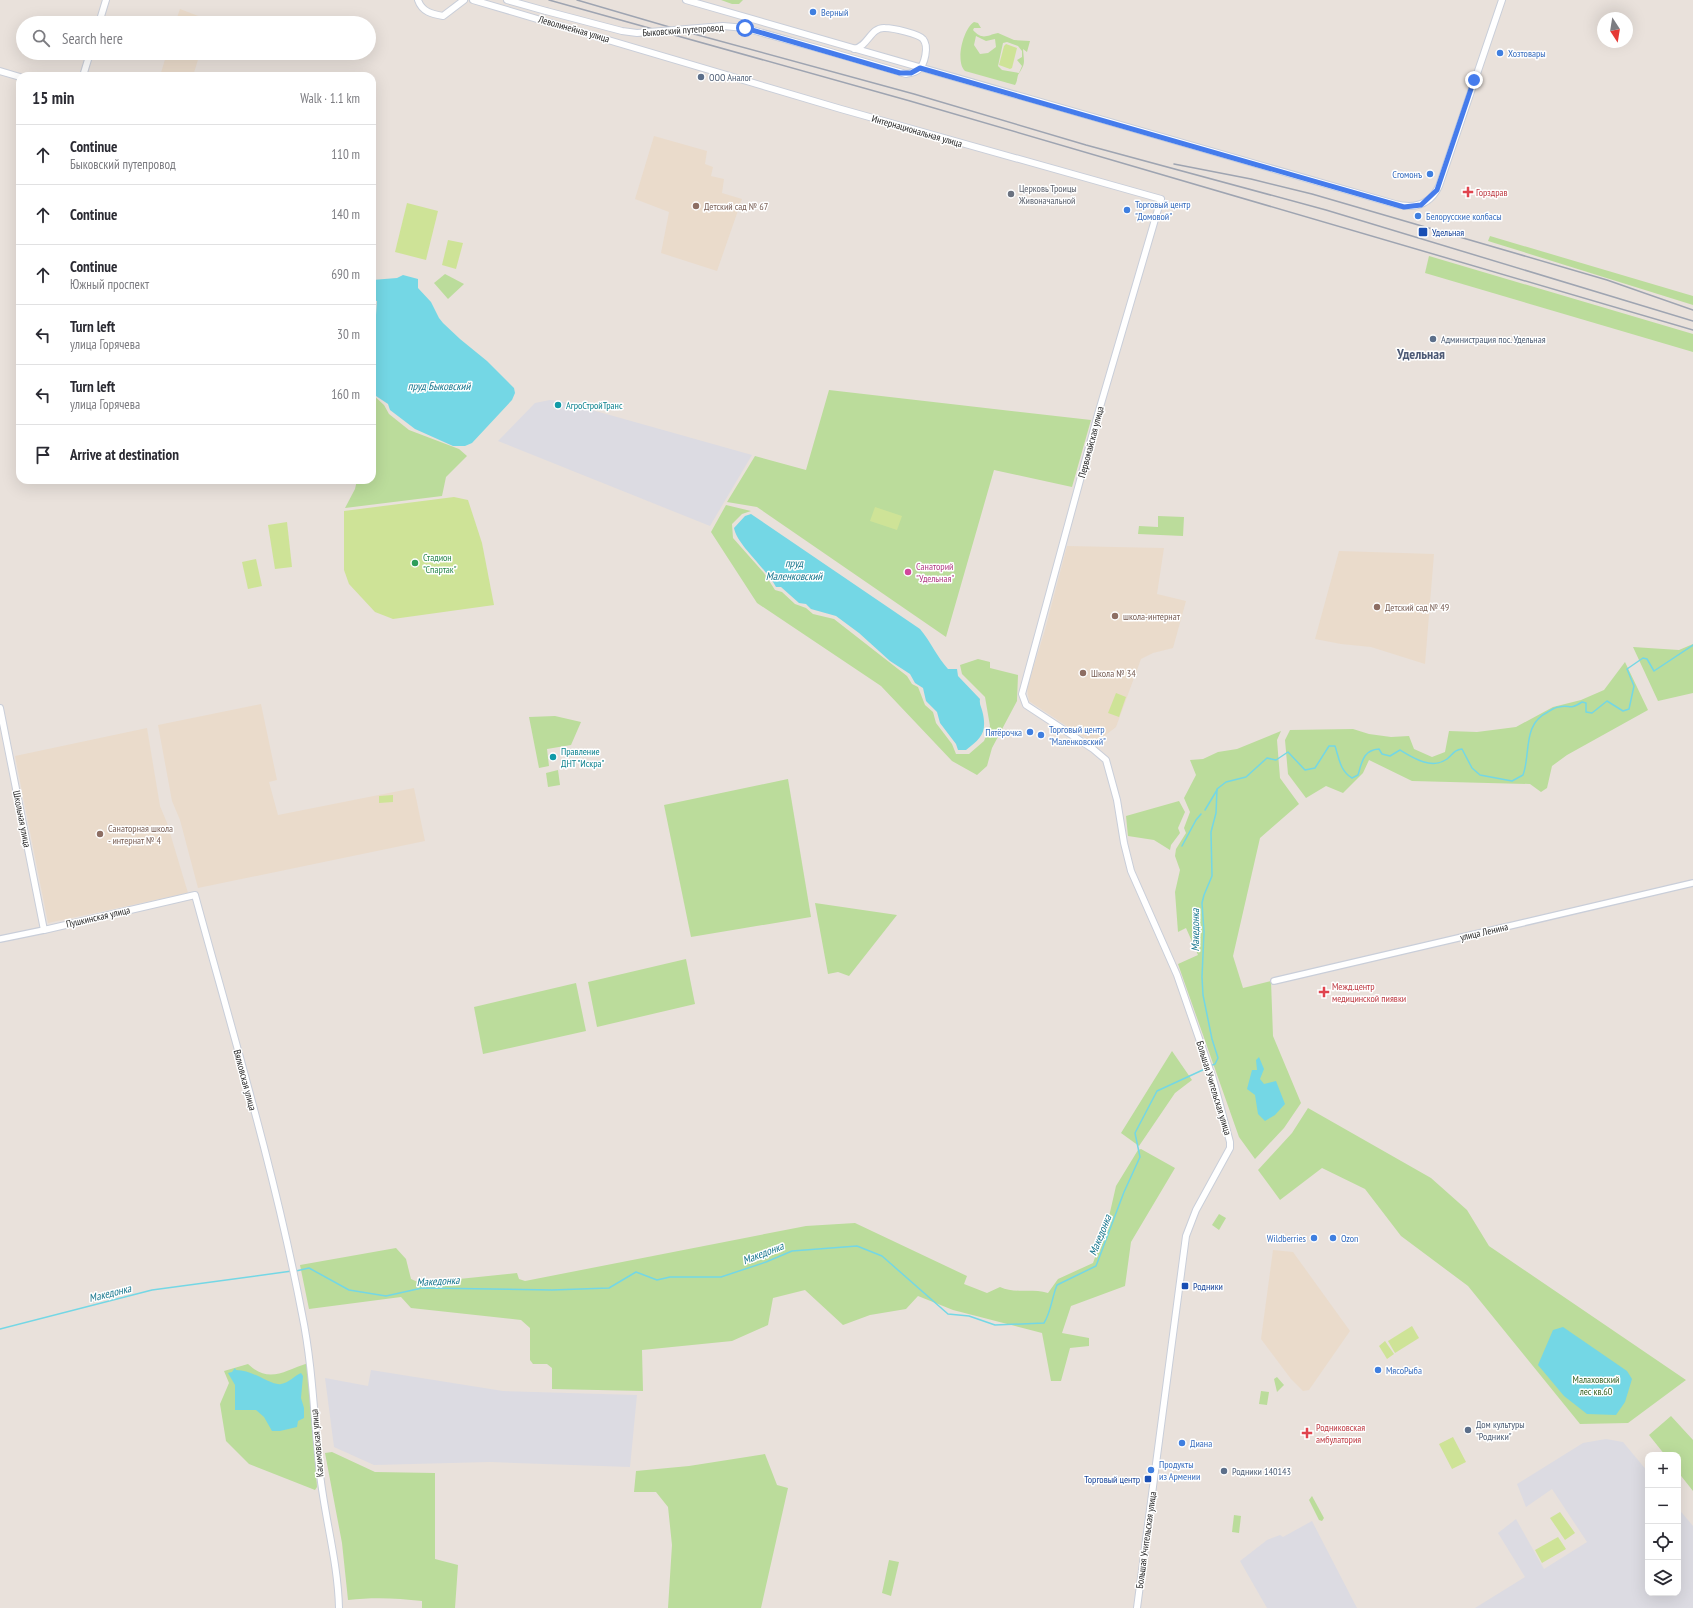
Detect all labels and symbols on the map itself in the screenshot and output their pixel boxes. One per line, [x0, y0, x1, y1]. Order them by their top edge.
place label: Верный [821, 6, 848, 19]
marker: Верный [808, 7, 818, 17]
street label: Леволинейная улица [536, 12, 611, 45]
north arrow [1597, 12, 1633, 48]
route start [736, 19, 754, 37]
street label: Быковский путепровод [642, 21, 725, 39]
place label: Хозтовары [1508, 47, 1546, 60]
marker: Хозтовары [1495, 48, 1505, 58]
place label: ООО Аналог [709, 71, 752, 84]
route end [1465, 71, 1483, 89]
marker: ООО Аналог [696, 72, 706, 82]
street label: Интернациональная улица [870, 112, 964, 150]
place label: Сгомонъ [1392, 168, 1422, 181]
marker: Сгомонъ [1425, 169, 1435, 179]
place label: Церковь Троицы Живоначальной [1018, 182, 1077, 207]
place label: Горздрав [1476, 186, 1508, 199]
marker: Горздрав [1463, 187, 1473, 197]
marker: Церковь Троицы Живоначальной [1006, 189, 1016, 199]
place label: Торговый центр "Домовой" [1135, 198, 1191, 223]
place label: Детский сад № 67 [704, 200, 768, 213]
marker: Детский сад № 67 [691, 201, 701, 211]
marker: Торговый центр "Домовой" [1122, 205, 1132, 215]
place label: Белорусские колбасы [1426, 210, 1502, 223]
marker: Белорусские колбасы [1413, 211, 1423, 221]
marker: Удельная [1417, 226, 1429, 238]
place label: Удельная [1432, 226, 1464, 239]
place label: Администрация пос. Удельная [1441, 333, 1546, 346]
marker: Администрация пос. Удельная [1428, 334, 1438, 344]
district label: Удельная [1396, 345, 1445, 363]
water label: пруд Быковский [408, 379, 471, 393]
place label: АгроСтройТранс [566, 399, 623, 412]
marker: АгроСтройТранс [553, 400, 563, 410]
street label: Первомайская улица [1075, 405, 1107, 479]
place label: Стадион "Спартак" [423, 551, 457, 576]
water label: пруд Маленковский [766, 556, 823, 583]
marker: Стадион "Спартак" [410, 558, 420, 568]
place label: Санаторий "Удельная" [916, 560, 954, 585]
marker: Санаторий "Удельная" [903, 567, 913, 577]
place label: Детский сад № 49 [1385, 601, 1449, 614]
marker: Детский сад № 49 [1372, 602, 1382, 612]
place label: школа-интернат [1123, 610, 1181, 623]
marker: школа-интернат [1110, 611, 1120, 621]
place label: Школа № 34 [1091, 667, 1136, 680]
marker: Школа № 34 [1078, 668, 1088, 678]
place label: Торговый центр "Маленковский" [1049, 723, 1106, 748]
place label: Пятёрочка [985, 726, 1022, 739]
marker: Пятёрочка [1025, 727, 1035, 737]
marker: Торговый центр "Маленковский" [1036, 730, 1046, 740]
place label: Правление ДНТ "Искра" [561, 745, 605, 770]
marker: Правление ДНТ "Искра" [548, 752, 558, 762]
street label: Школьная улица [10, 789, 34, 849]
place label: Санаторная школа - интернат № 4 [108, 822, 173, 847]
marker: Санаторная школа - интернат № 4 [95, 829, 105, 839]
street label: Пушкинская улица [65, 903, 131, 931]
water label: Македонка [1188, 908, 1202, 951]
street label: улица Ленина [1459, 920, 1509, 944]
place label: Межд.центр медицинской пиявки [1332, 980, 1406, 1005]
marker: Межд.центр медицинской пиявки [1319, 987, 1329, 997]
street label: Большая Учительская улица [1193, 1039, 1235, 1137]
street label: Вялковская улица [231, 1048, 259, 1112]
water label: Македонка [1085, 1212, 1115, 1258]
place label: Wildberries [1267, 1232, 1307, 1245]
place label: Ozon [1341, 1232, 1359, 1245]
marker: Wildberries [1309, 1233, 1319, 1243]
marker: Ozon [1328, 1233, 1338, 1243]
water label: Македонка [740, 1239, 786, 1267]
water label: Македонка [416, 1273, 460, 1289]
place label: Родники [1193, 1280, 1223, 1293]
water label: Македонка [87, 1281, 133, 1305]
marker: Родники [1180, 1281, 1190, 1291]
place label: МясоРыба [1386, 1364, 1422, 1377]
marker: МясоРыба [1373, 1365, 1383, 1375]
park label: Малаховский лес кв.60 [1573, 1373, 1619, 1398]
street label: Касимовская улица [308, 1408, 326, 1478]
place label: Дом культуры "Родники" [1476, 1418, 1525, 1443]
place label: Родниковская амбулатория [1316, 1421, 1365, 1446]
marker: Дом культуры "Родники" [1463, 1425, 1473, 1435]
marker: Родниковская амбулатория [1301, 1427, 1313, 1439]
place label: Диана [1190, 1437, 1212, 1450]
marker: Диана [1177, 1438, 1187, 1448]
place label: Продукты из Армении [1159, 1458, 1200, 1483]
marker: Продукты из Армении [1146, 1465, 1156, 1475]
place label: Родники 140143 [1232, 1465, 1291, 1478]
marker: Родники 140143 [1219, 1466, 1229, 1476]
place label: Торговый центр [1084, 1473, 1140, 1486]
marker: Торговый центр [1143, 1474, 1153, 1484]
street label: Большая Учительская улица [1133, 1491, 1159, 1589]

